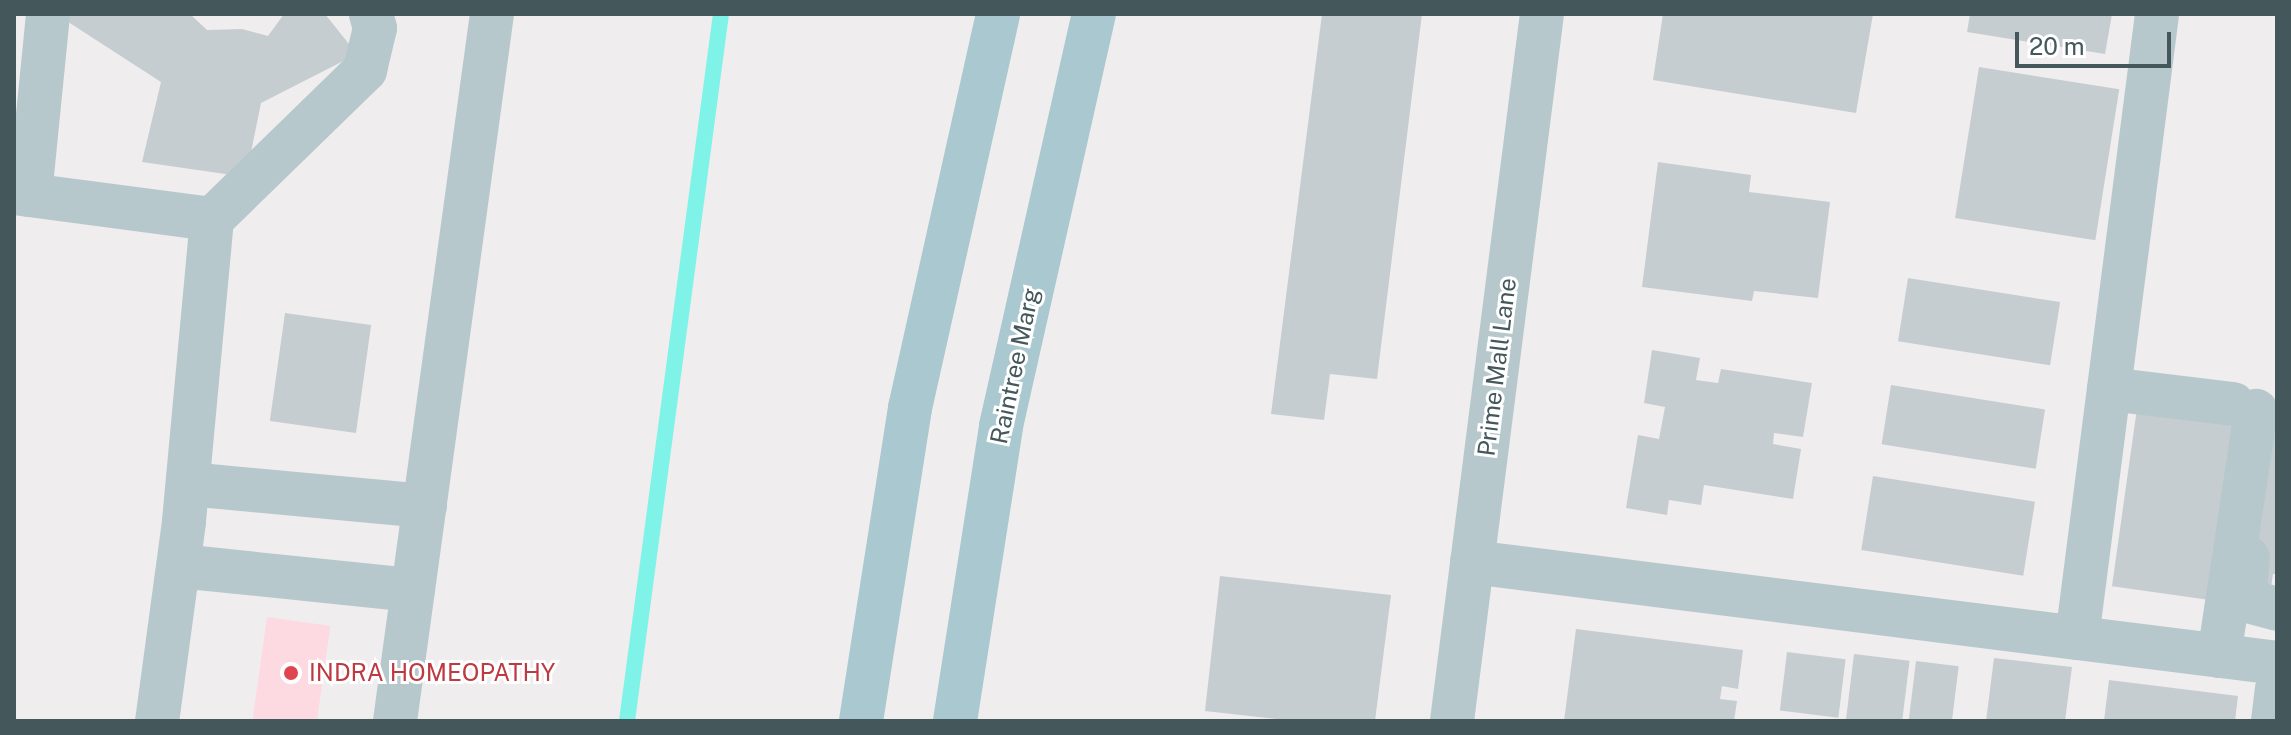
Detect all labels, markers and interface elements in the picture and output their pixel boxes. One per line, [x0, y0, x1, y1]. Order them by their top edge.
scale bar [2019, 16, 2175, 66]
text: 20 m [2029, 32, 2085, 60]
street label: Prime Mall Lane [1472, 276, 1522, 458]
street label: Raintree Marg [984, 285, 1046, 447]
place label: INDRA HOMEOPATHY [309, 659, 555, 687]
marker: INDRA HOMEOPATHY [280, 662, 302, 684]

